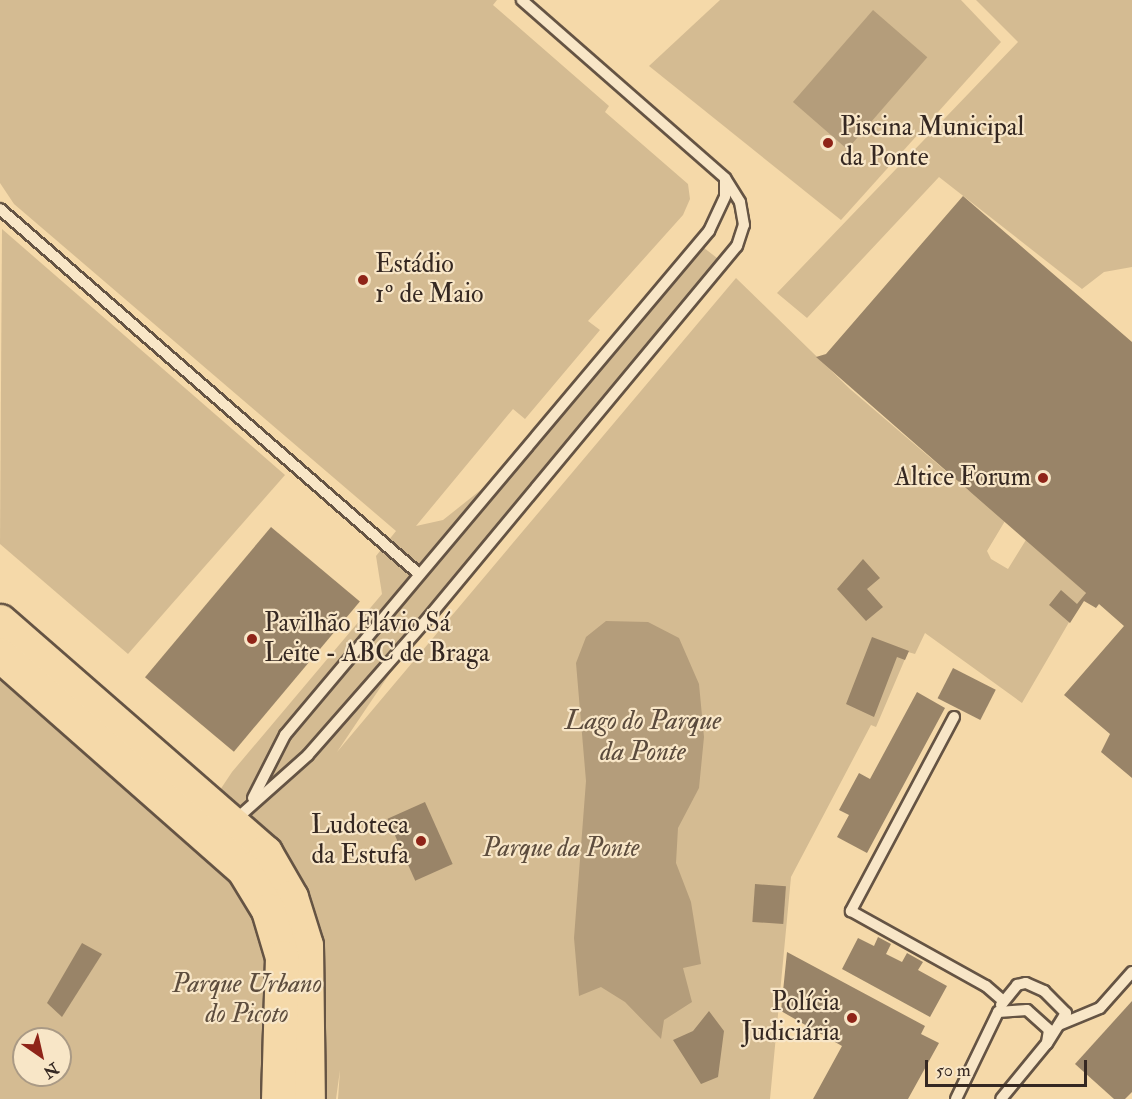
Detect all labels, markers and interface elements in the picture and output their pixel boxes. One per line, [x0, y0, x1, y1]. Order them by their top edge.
place label: Piscina Municipal da Ponte [840, 112, 1024, 174]
marker: Piscina Municipal da Ponte [821, 136, 835, 150]
place label: Estádio 1º de Maio [375, 249, 484, 310]
marker: Estádio 1º de Maio [356, 273, 370, 287]
place label: Altice Forum [894, 462, 1031, 494]
marker: Altice Forum [1036, 471, 1050, 485]
place label: Pavilhão Flávio Sá Leite - ABC de Braga [264, 608, 490, 670]
marker: Pavilhão Flávio Sá Leite - ABC de Braga [245, 632, 259, 646]
water label: Lago do Parque da Ponte [565, 704, 721, 767]
place label: Ludoteca da Estufa [311, 810, 409, 872]
park label: Parque da Ponte [482, 833, 640, 865]
marker: Ludoteca da Estufa [414, 834, 428, 848]
park label: Parque Urbano do Picoto [172, 969, 322, 1030]
place label: Polícia Judiciária [742, 987, 840, 1048]
marker: Polícia Judiciária [845, 1011, 859, 1025]
north arrow [12, 1027, 72, 1087]
scale bar [928, 1048, 1090, 1086]
text: N [39, 1058, 62, 1083]
text: 50 m [936, 1059, 971, 1082]

